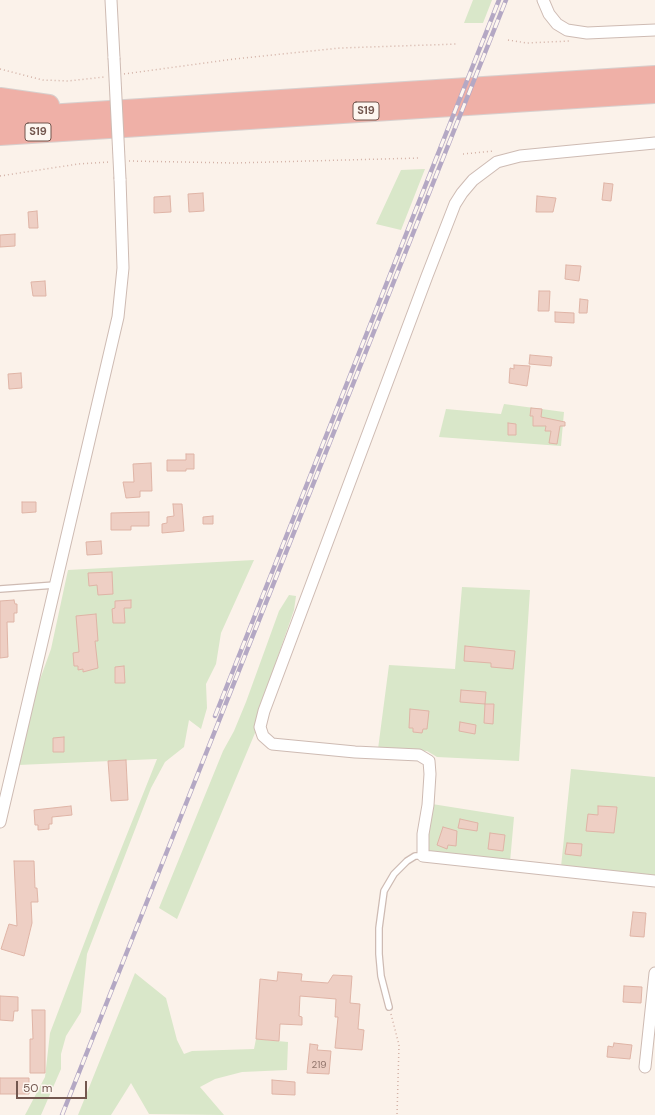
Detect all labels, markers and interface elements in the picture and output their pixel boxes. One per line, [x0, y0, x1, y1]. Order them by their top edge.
road number: S19 [353, 102, 379, 120]
road number: S19 [25, 123, 51, 141]
house number: 219 [311, 1059, 327, 1071]
scale bar [18, 1073, 89, 1099]
text: 50 m [23, 1080, 52, 1096]

